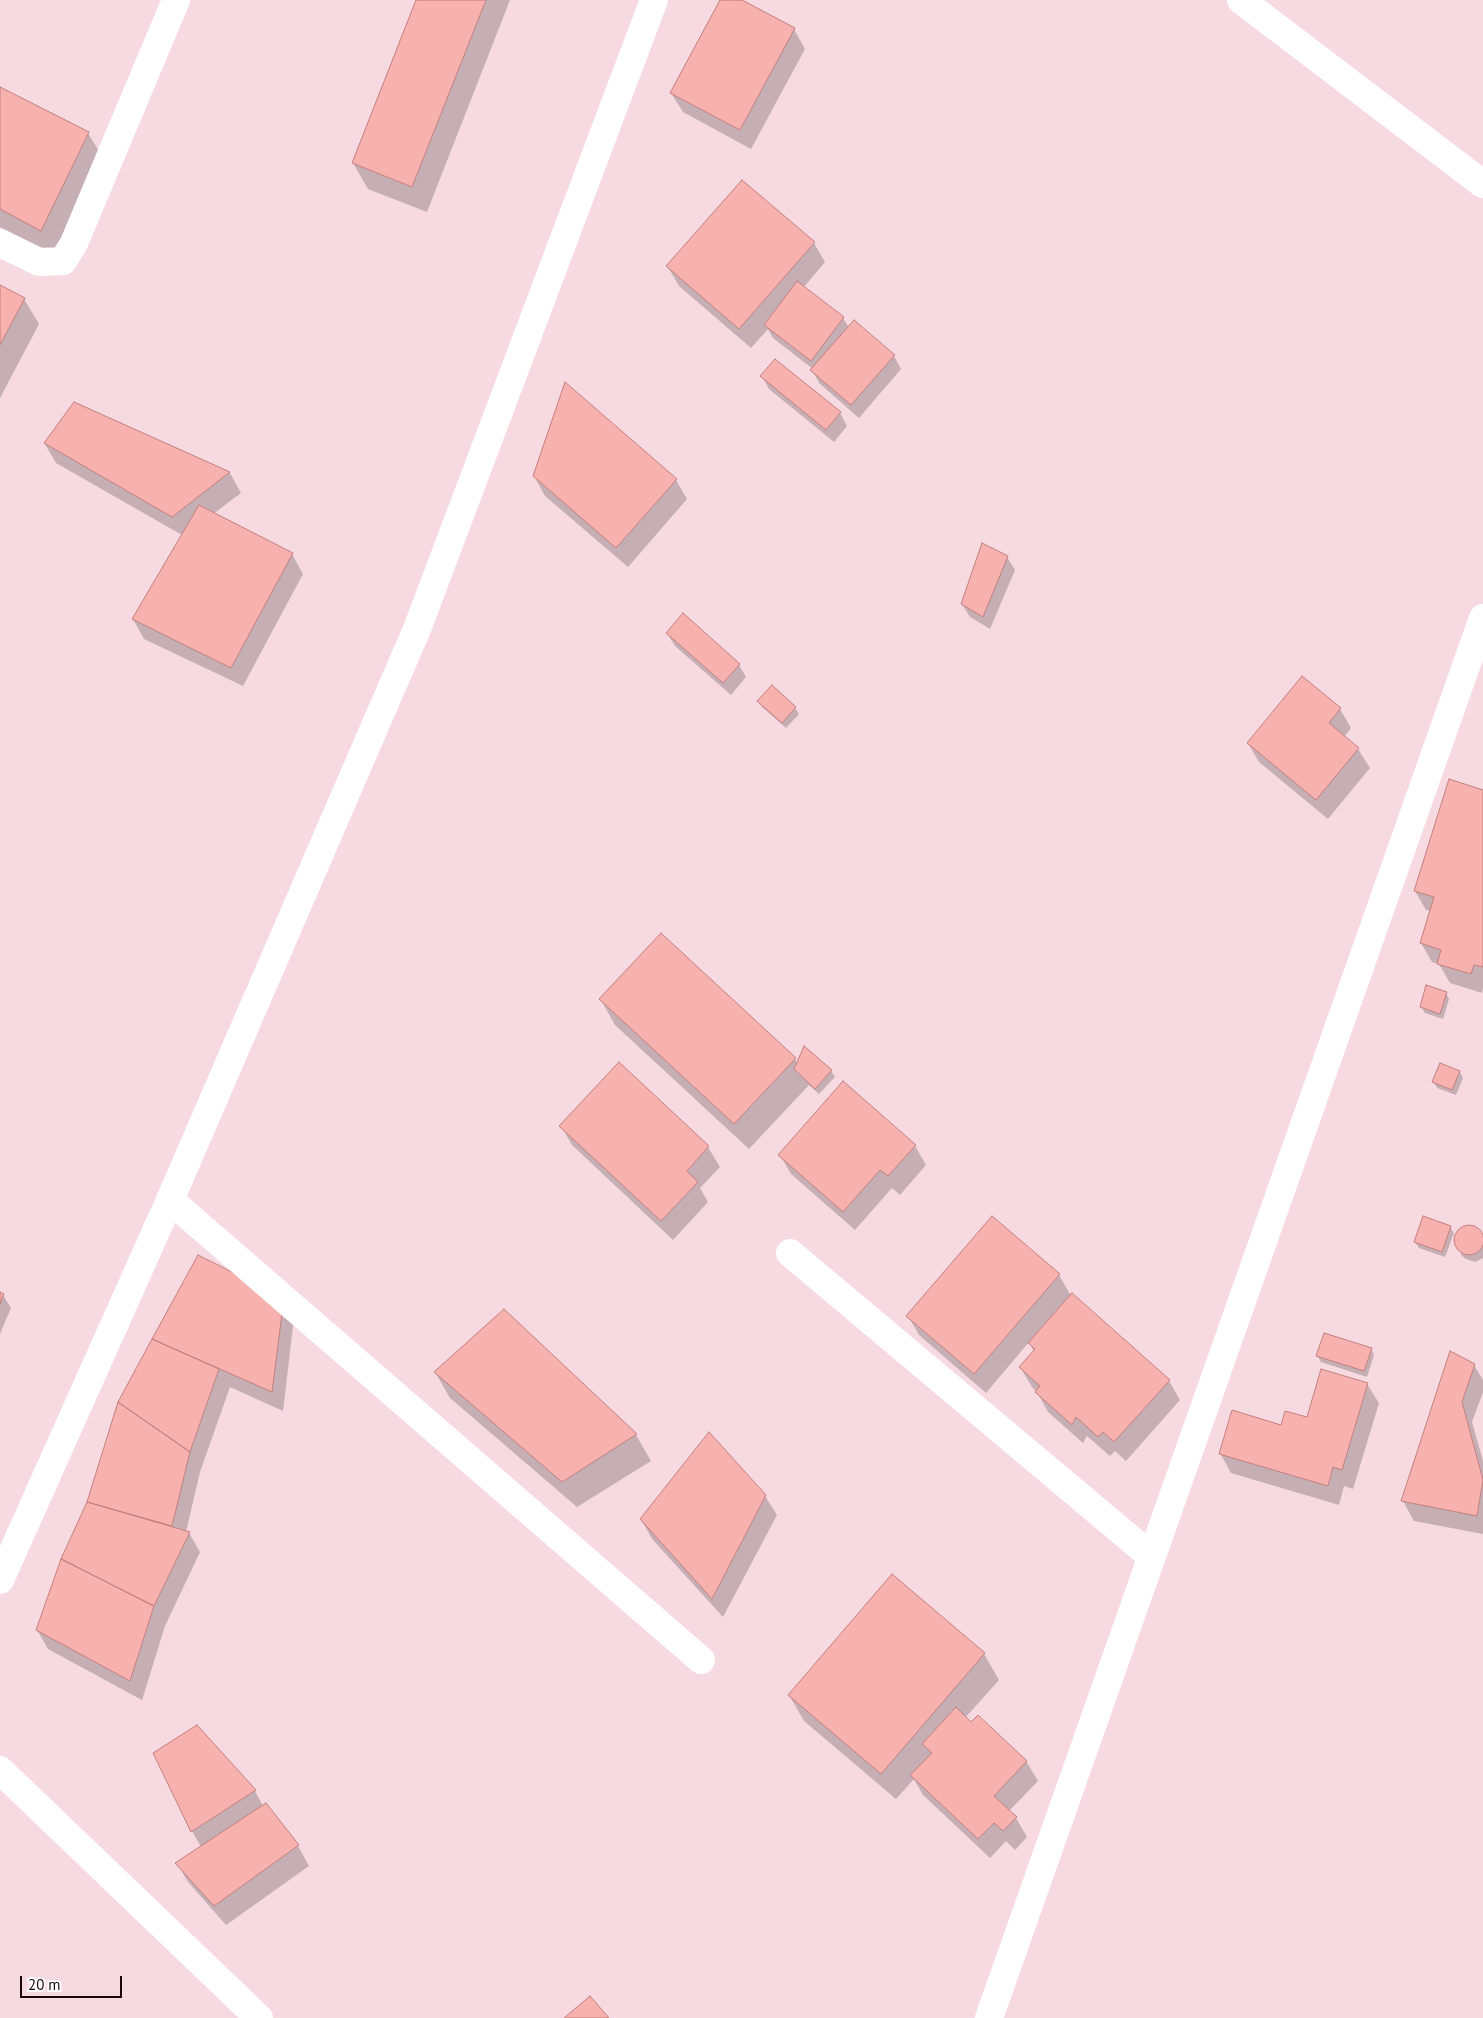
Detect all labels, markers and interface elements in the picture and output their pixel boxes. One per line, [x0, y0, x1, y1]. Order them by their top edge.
scale bar [22, 1966, 125, 1998]
text: 20 m [28, 1975, 61, 1994]

